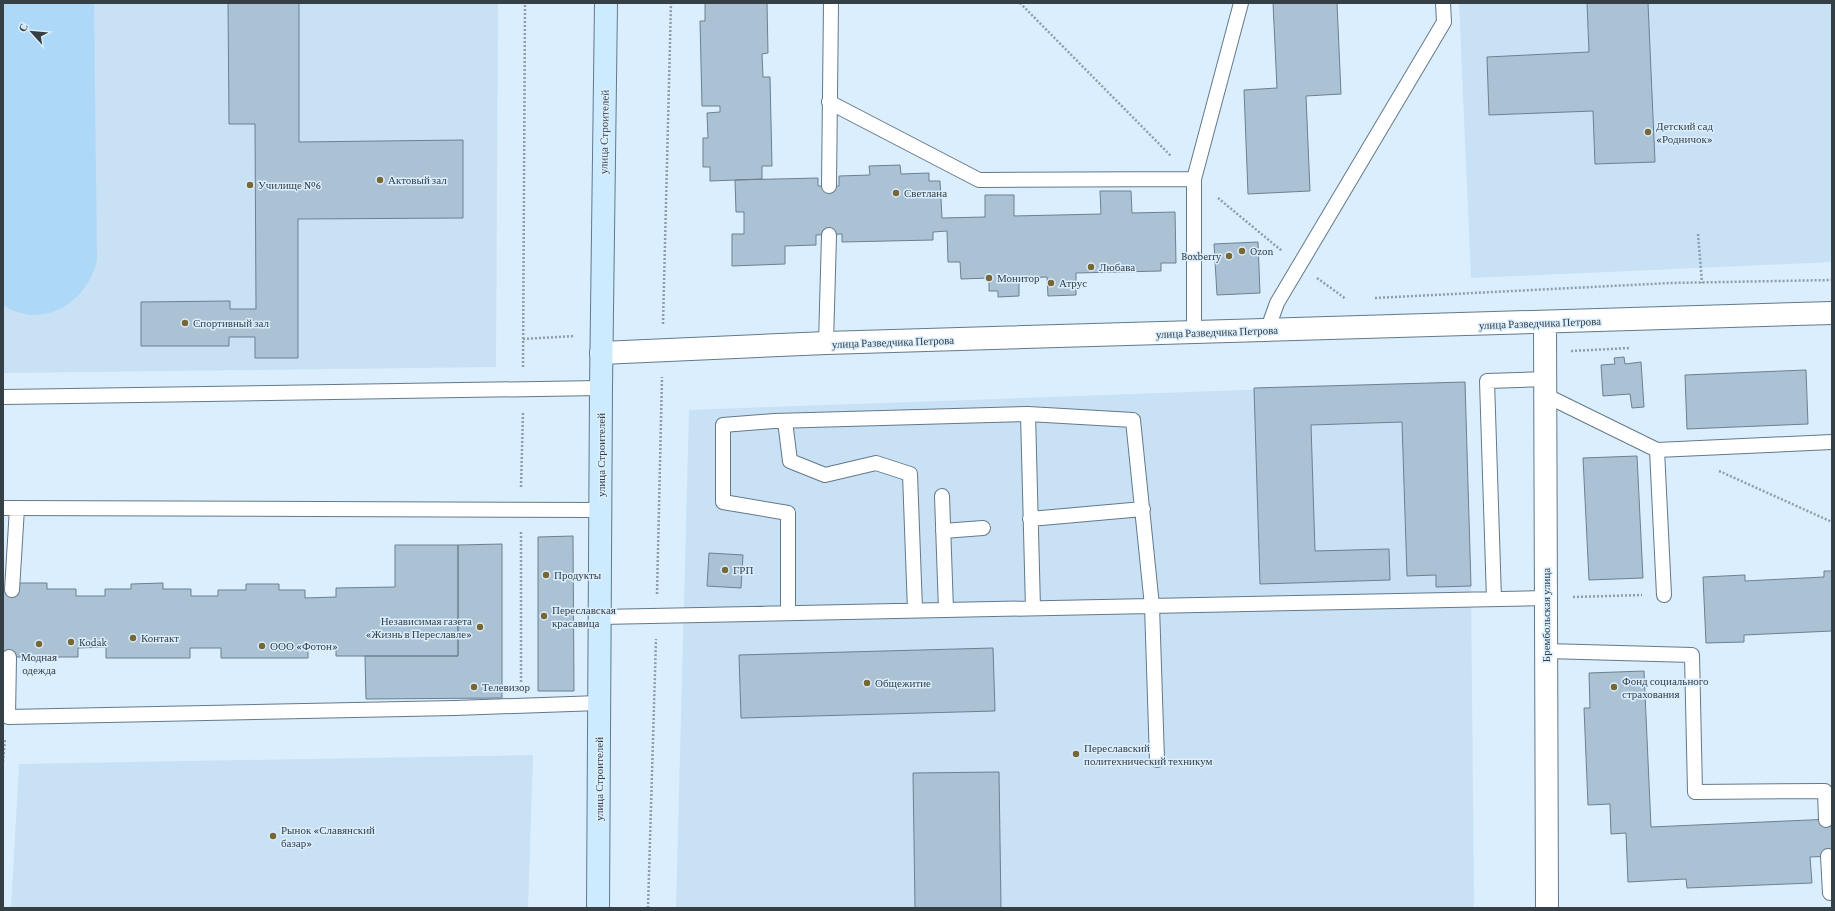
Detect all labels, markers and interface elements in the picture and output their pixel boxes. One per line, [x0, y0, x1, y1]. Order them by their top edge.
north arrow [12, 12, 52, 52]
text: С [16, 21, 30, 34]
street label: улица Строителей [597, 90, 611, 174]
place label: Детский сад «Родничок» [1656, 120, 1713, 145]
marker: Детский сад «Родничок» [1643, 127, 1653, 137]
place label: Актовый зал [388, 174, 447, 186]
marker: Актовый зал [375, 175, 385, 185]
place label: Училище №6 [258, 179, 321, 191]
marker: Училище №6 [245, 180, 255, 190]
place label: Светлана [904, 187, 947, 199]
marker: Светлана [891, 188, 901, 198]
place label: Ozon [1250, 245, 1273, 257]
marker: Ozon [1237, 246, 1247, 256]
place label: Boxberry [1181, 250, 1222, 263]
marker: Boxberry [1224, 251, 1234, 261]
place label: Любава [1099, 261, 1135, 273]
marker: Любава [1086, 262, 1096, 272]
place label: Монитор [997, 272, 1040, 284]
marker: Монитор [984, 273, 994, 283]
place label: Атрус [1059, 277, 1087, 289]
marker: Атрус [1046, 278, 1056, 288]
street label: улица Разведчика Петрова [1479, 315, 1601, 331]
place label: Спортивный зал [193, 317, 270, 329]
marker: Спортивный зал [180, 318, 190, 328]
street label: улица Разведчика Петрова [1156, 324, 1278, 340]
street label: улица Разведчика Петрова [832, 334, 954, 350]
street label: улица Строителей [595, 413, 607, 497]
place label: ГРП [733, 564, 753, 576]
marker: ГРП [720, 565, 730, 575]
street label: Брембольская улица [1540, 568, 1552, 662]
place label: Продукты [554, 569, 602, 581]
marker: Продукты [541, 570, 551, 580]
place label: Переславская красавица [552, 604, 616, 629]
marker: Переславская красавица [539, 611, 549, 621]
place label: Независимая газета «Жизнь в Переславле» [366, 615, 472, 640]
marker: Независимая газета «Жизнь в Переславле» [475, 622, 485, 632]
place label: Контакт [141, 632, 179, 644]
marker: Контакт [128, 633, 138, 643]
place label: Kodak [79, 636, 108, 648]
marker: Kodak [66, 637, 76, 647]
marker: Модная одежда [34, 639, 44, 649]
place label: ООО «Фотон» [270, 640, 338, 652]
marker: ООО «Фотон» [257, 641, 267, 651]
place label: Модная одежда [21, 651, 57, 676]
place label: Фонд социального страхования [1622, 675, 1709, 700]
place label: Общежитие [875, 677, 931, 689]
marker: Общежитие [862, 678, 872, 688]
place label: Телевизор [482, 681, 530, 693]
marker: Телевизор [469, 682, 479, 692]
marker: Фонд социального страхования [1609, 682, 1619, 692]
street label: улица Строителей [593, 737, 605, 821]
place label: Переславский политехнический техникум [1084, 742, 1213, 767]
marker: Переславский политехнический техникум [1071, 749, 1081, 759]
place label: Рынок «Славянский базар» [281, 824, 375, 849]
marker: Рынок «Славянский базар» [268, 831, 278, 841]

